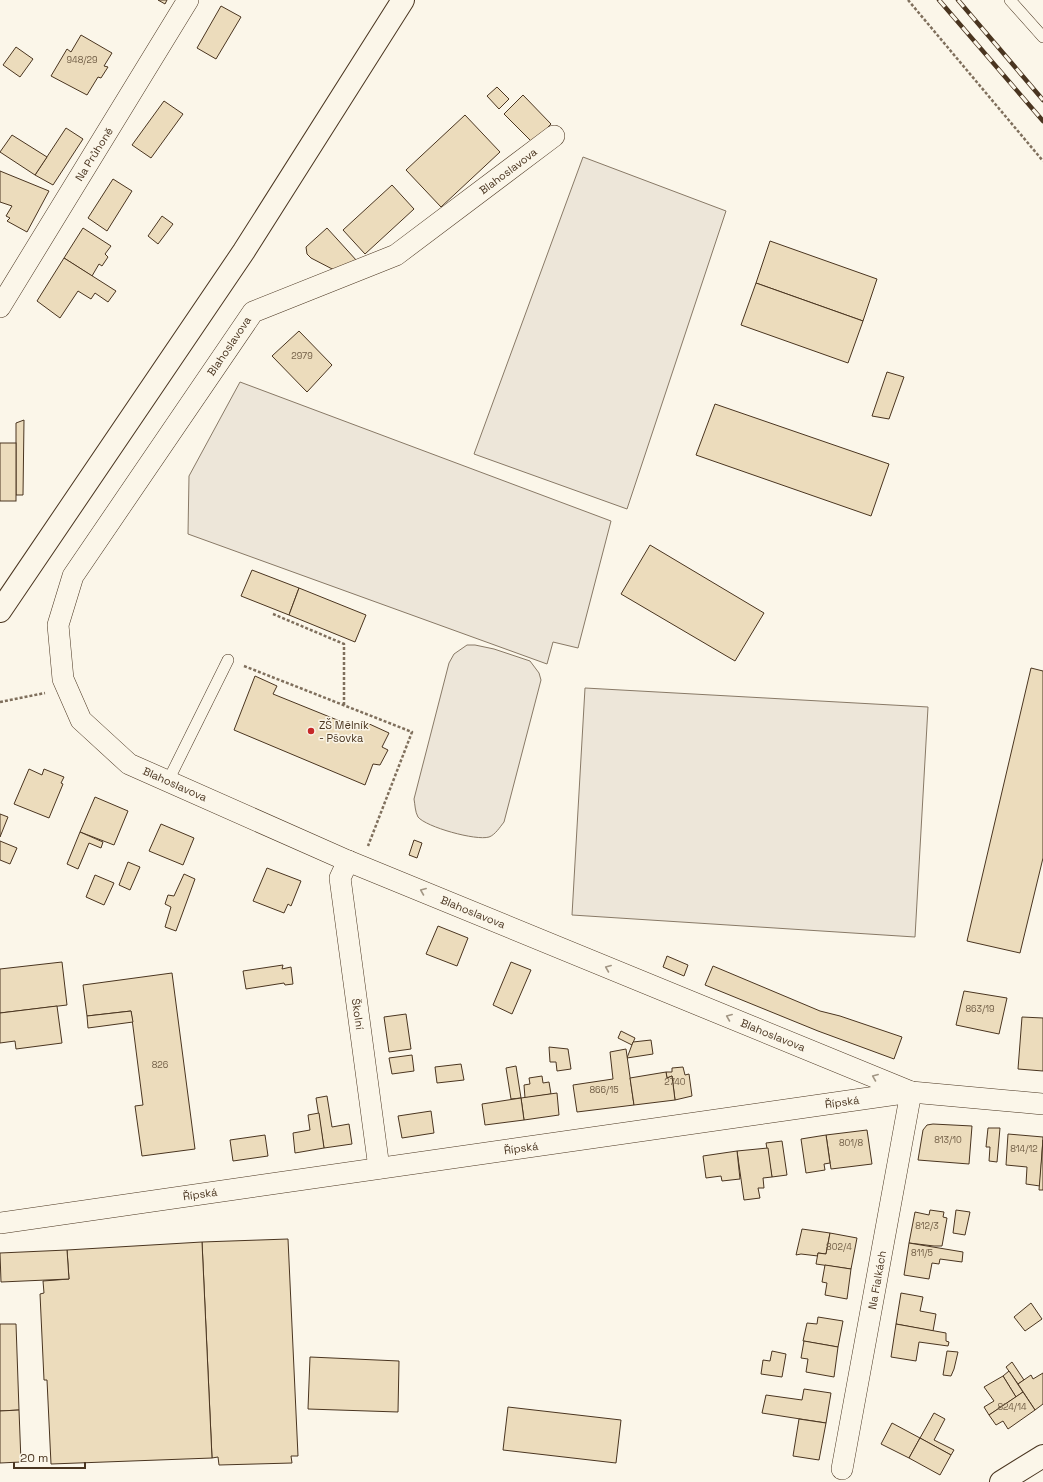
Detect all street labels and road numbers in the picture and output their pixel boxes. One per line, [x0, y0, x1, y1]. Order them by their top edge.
street label: Na Průhoně [72, 125, 116, 183]
street label: Blahoslavova [476, 144, 540, 197]
street label: Blahoslavova [204, 313, 254, 378]
street label: Blahoslavova [141, 764, 210, 805]
street label: Blahoslavova [439, 893, 508, 932]
street label: Školní [349, 998, 367, 1031]
street label: Blahoslavova [739, 1016, 808, 1055]
street label: Řípská [824, 1093, 861, 1111]
street label: Řípská [503, 1139, 540, 1157]
street label: Řípská [182, 1185, 219, 1203]
street label: Na Fialkách [865, 1250, 889, 1310]

